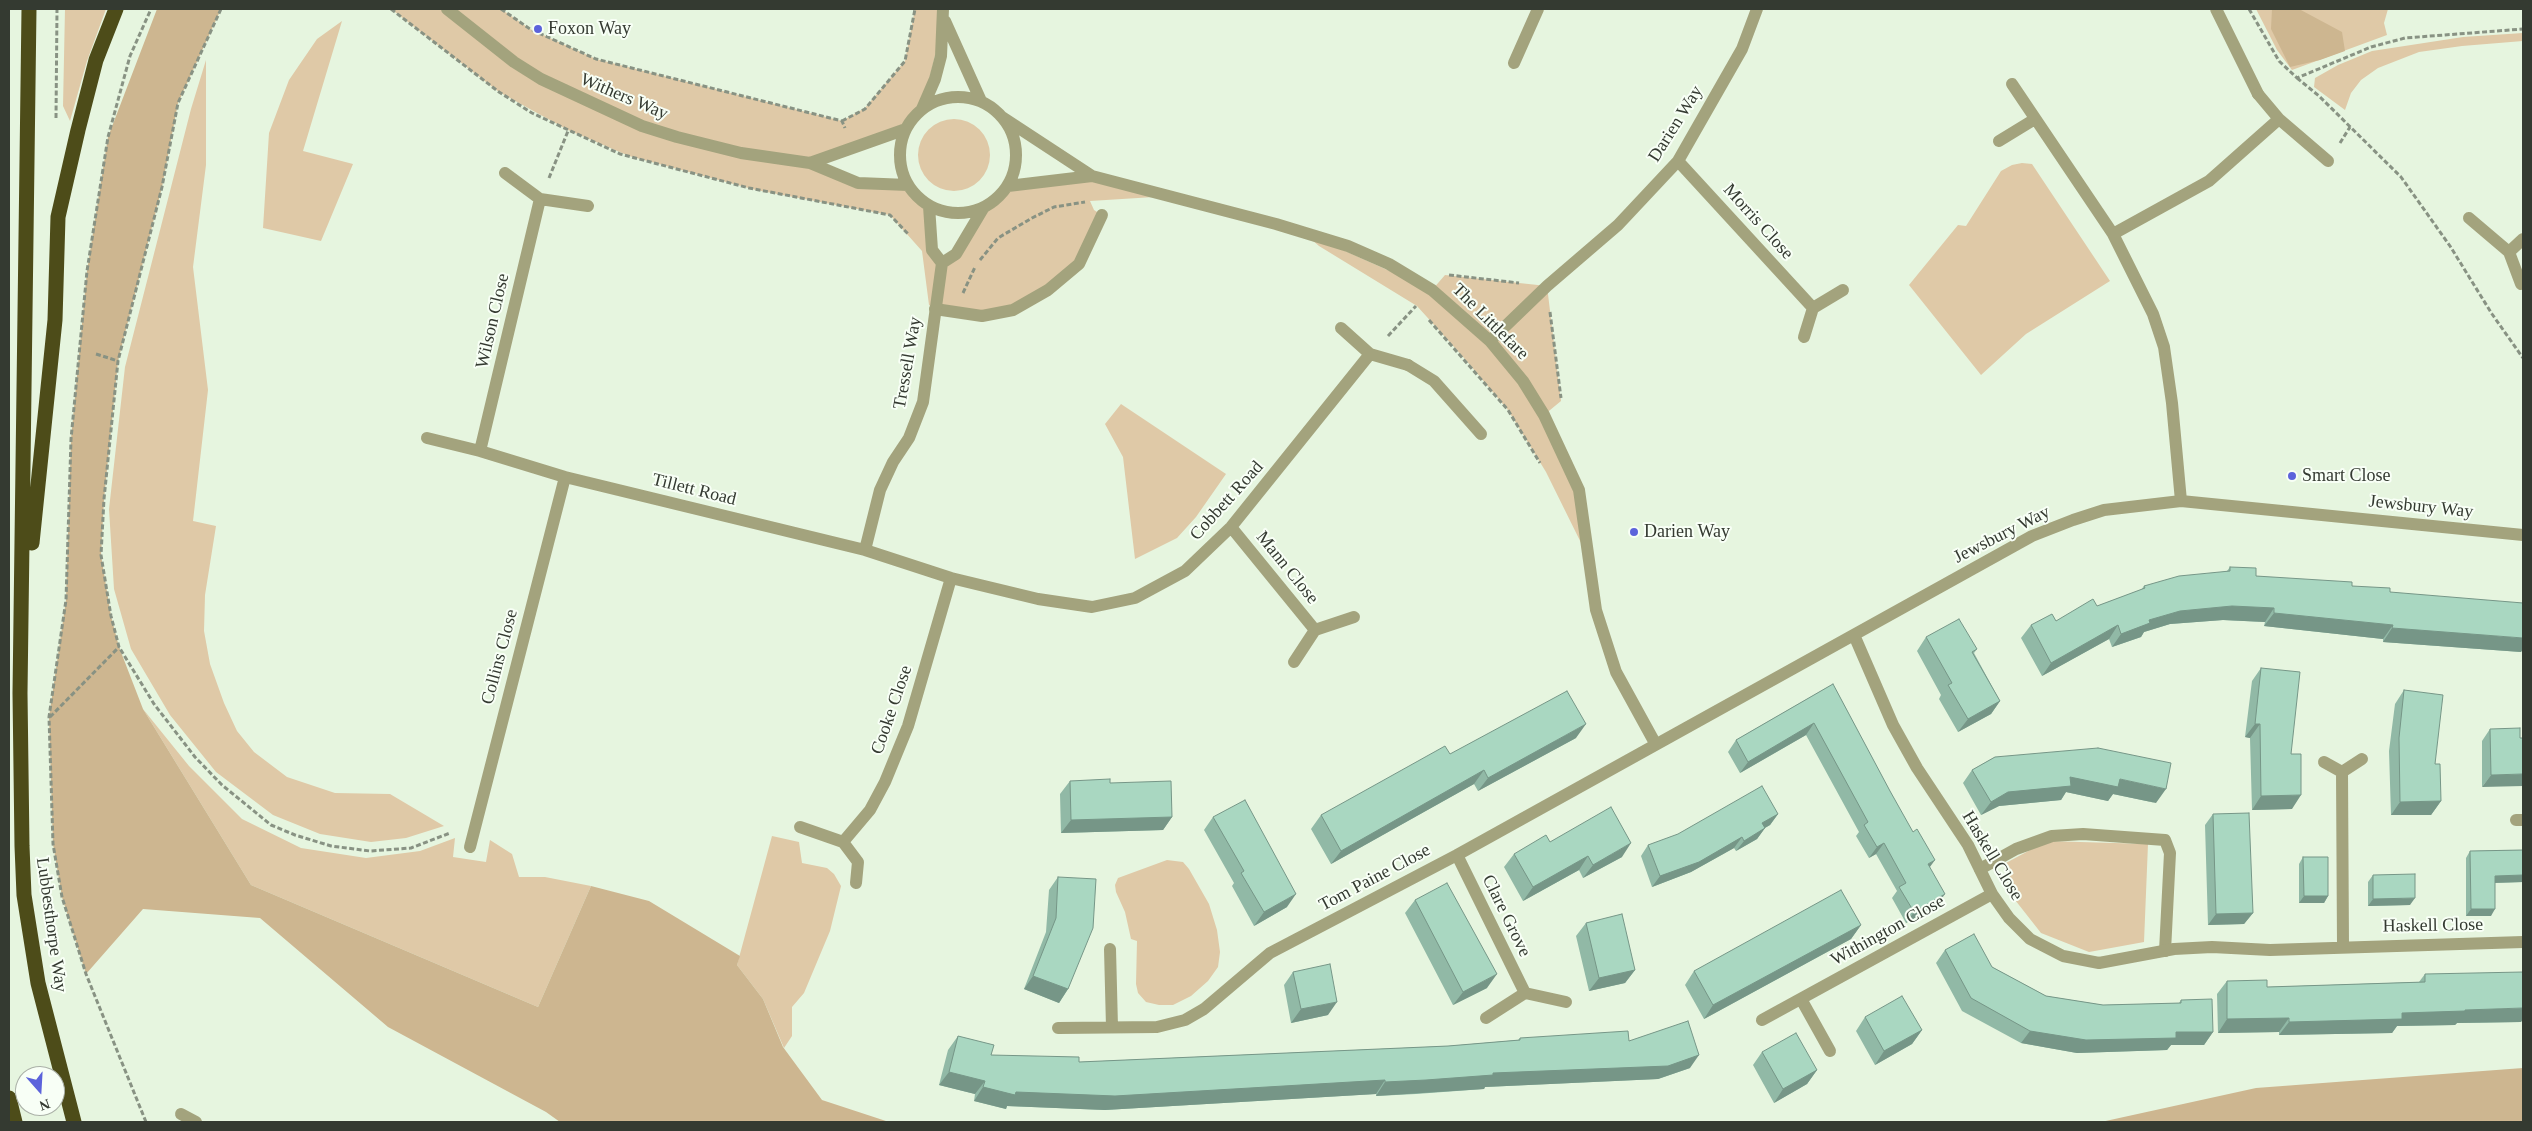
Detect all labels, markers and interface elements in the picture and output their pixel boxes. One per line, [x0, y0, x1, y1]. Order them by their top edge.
place label: Foxon Way [548, 18, 631, 40]
marker: Foxon Way [532, 23, 544, 35]
street label: Withers Way [577, 69, 671, 125]
street label: Darien Way [1644, 82, 1708, 166]
street label: Morris Close [1718, 180, 1798, 264]
street label: Wilson Close [472, 271, 514, 371]
street label: The Littlefare [1447, 279, 1533, 365]
street label: Tressell Way [889, 315, 927, 411]
street label: Cobbett Road [1186, 457, 1268, 545]
place label: Smart Close [2302, 465, 2390, 487]
street label: Tillett Road [650, 469, 738, 511]
marker: Smart Close [2286, 470, 2298, 482]
street label: Jewsbury Way [2368, 491, 2474, 523]
street label: Jewsbury Way [1950, 502, 2054, 568]
place label: Darien Way [1644, 521, 1730, 543]
marker: Darien Way [1628, 526, 1640, 538]
street label: Mann Close [1251, 527, 1323, 609]
street label: Collins Close [477, 607, 523, 707]
street label: Cooke Close [867, 663, 917, 757]
street label: Haskell Close [1957, 807, 2027, 905]
street label: Tom Paine Close [1316, 840, 1434, 916]
street label: Lubbesthorpe Way [31, 856, 71, 994]
street label: Clare Grove [1477, 872, 1535, 960]
street label: Withington Close [1827, 891, 1949, 971]
street label: Haskell Close [2383, 914, 2483, 938]
north arrow [15, 1066, 65, 1116]
text: N [37, 1096, 52, 1113]

